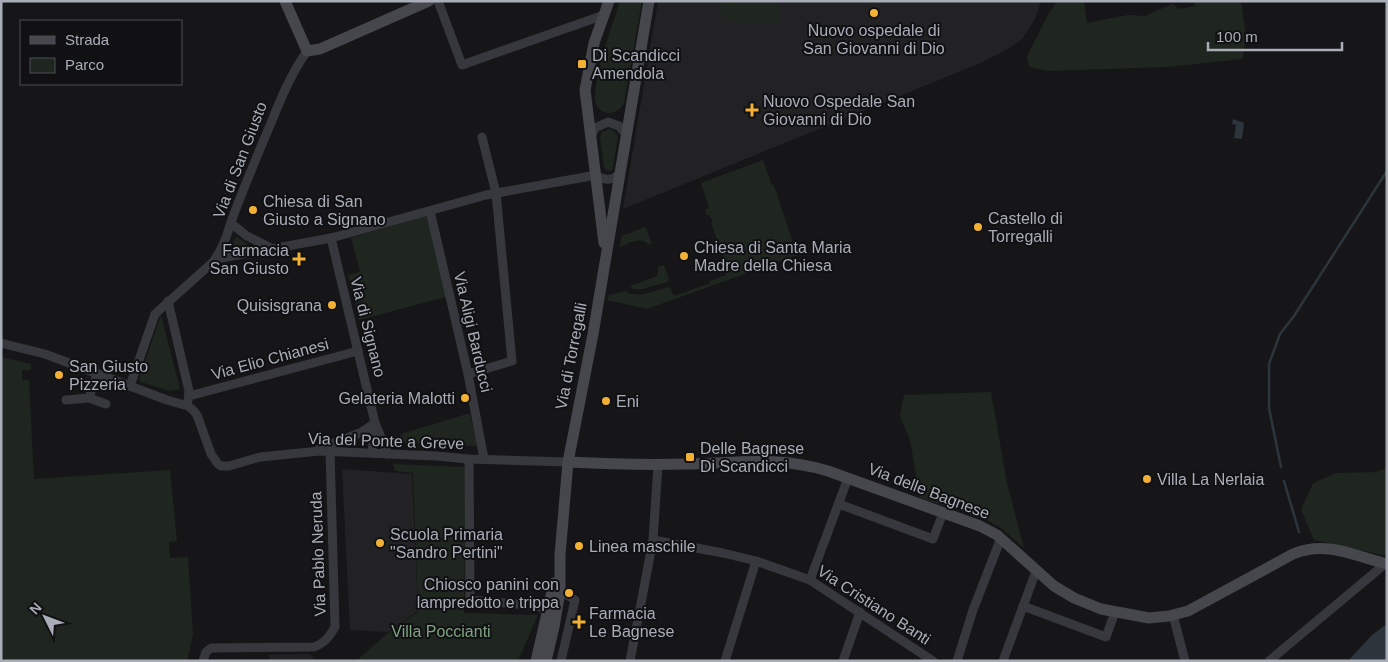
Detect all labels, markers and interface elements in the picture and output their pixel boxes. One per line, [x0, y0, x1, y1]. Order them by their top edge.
marker: Nuovo ospedale di San Giovanni di Dio [868, 7, 880, 19]
legend [20, 20, 182, 85]
scale bar [1208, 20, 1342, 52]
place label: Nuovo ospedale di San Giovanni di Dio [803, 22, 945, 57]
text: 100 m [1216, 28, 1258, 45]
text: Strada [65, 31, 110, 48]
place label: Di Scandicci Amendola [592, 47, 680, 82]
text: Parco [65, 56, 104, 73]
marker: Di Scandicci Amendola [576, 58, 588, 70]
place label: Nuovo Ospedale San Giovanni di Dio [763, 93, 915, 128]
street label: Via di San Giusto [210, 99, 270, 221]
marker: Nuovo Ospedale San Giovanni di Dio [745, 103, 759, 117]
place label: Chiesa di San Giusto a Signano [263, 193, 386, 228]
marker: Chiesa di San Giusto a Signano [247, 204, 259, 216]
place label: Castello di Torregalli [988, 210, 1063, 245]
marker: Castello di Torregalli [972, 221, 984, 233]
place label: Chiesa di Santa Maria Madre della Chiesa [694, 239, 852, 274]
place label: Farmacia San Giusto [210, 242, 289, 277]
marker: Chiesa di Santa Maria Madre della Chiesa [678, 250, 690, 262]
marker: Farmacia San Giusto [293, 253, 305, 265]
street label: Via Aligi Barducci [451, 270, 495, 394]
street label: Via di Signano [347, 275, 389, 379]
place label: Quisisgrana [237, 297, 322, 314]
marker: Quisisgrana [326, 299, 338, 311]
street label: Via di Torregalli [552, 301, 590, 411]
street label: Via Elio Chianesi [210, 335, 330, 383]
place label: San Giusto Pizzeria [69, 358, 148, 393]
marker: San Giusto Pizzeria [53, 369, 65, 381]
place label: Gelateria Malotti [339, 390, 455, 407]
marker: Gelateria Malotti [459, 392, 471, 404]
place label: Eni [616, 393, 639, 410]
marker: Eni [600, 395, 612, 407]
street label: Via del Ponte a Greve [308, 430, 464, 452]
place label: Delle Bagnese Di Scandicci [700, 440, 804, 475]
marker: Delle Bagnese Di Scandicci [684, 451, 696, 463]
street label: Via delle Bagnese [866, 460, 992, 522]
place label: Villa La Nerlaia [1157, 471, 1264, 488]
marker: Villa La Nerlaia [1141, 473, 1153, 485]
street label: Via Pablo Neruda [307, 491, 329, 617]
place label: Scuola Primaria "Sandro Pertini" [390, 526, 503, 561]
marker: Scuola Primaria "Sandro Pertini" [374, 537, 386, 549]
place label: Linea maschile [589, 538, 696, 555]
marker: Linea maschile [573, 540, 585, 552]
street label: Via Cristiano Banti [814, 562, 934, 648]
place label: Chiosco panini con lampredotto e trippa [417, 576, 559, 611]
marker: Chiosco panini con lampredotto e trippa [563, 587, 575, 599]
north arrow [20, 592, 70, 642]
text: N [26, 599, 45, 617]
place label: Farmacia Le Bagnese [589, 605, 675, 640]
marker: Farmacia Le Bagnese [573, 616, 585, 628]
park label: Villa Poccianti [391, 623, 491, 640]

